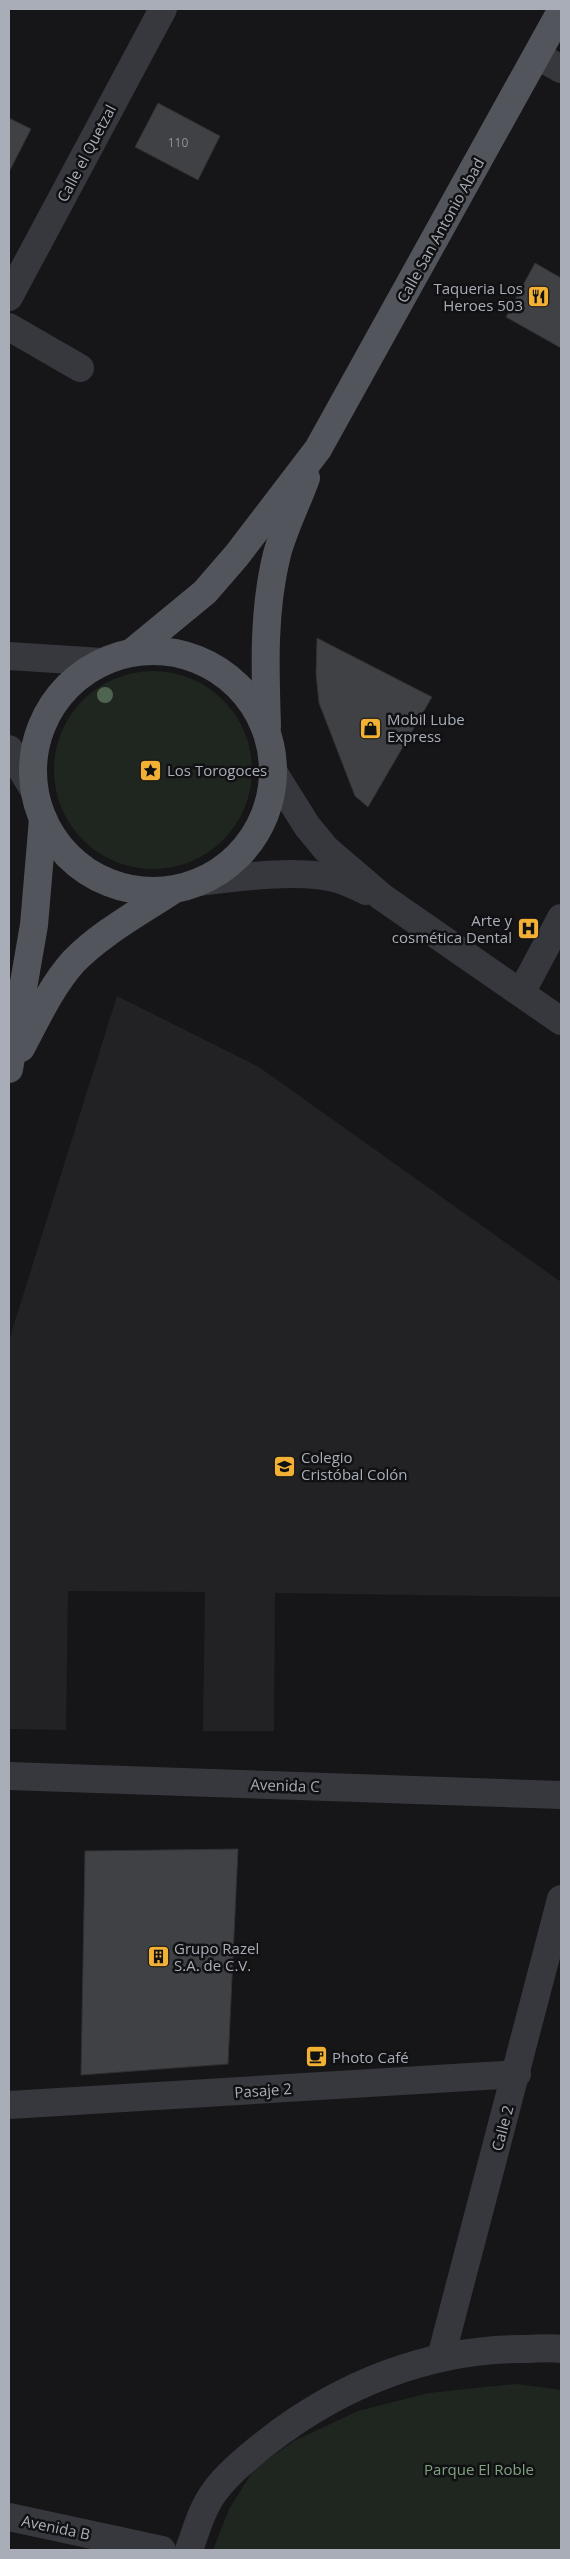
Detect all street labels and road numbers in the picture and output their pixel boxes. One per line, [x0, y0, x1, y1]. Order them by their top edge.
street label: Calle el Quetzal [52, 101, 120, 205]
street label: Calle San Antonio Abad [392, 154, 488, 306]
street label: Avenida C [250, 1774, 320, 1796]
street label: Pasaje 2 [234, 2078, 292, 2102]
street label: Calle 2 [486, 2103, 518, 2153]
street label: Avenida B [20, 2510, 92, 2544]

